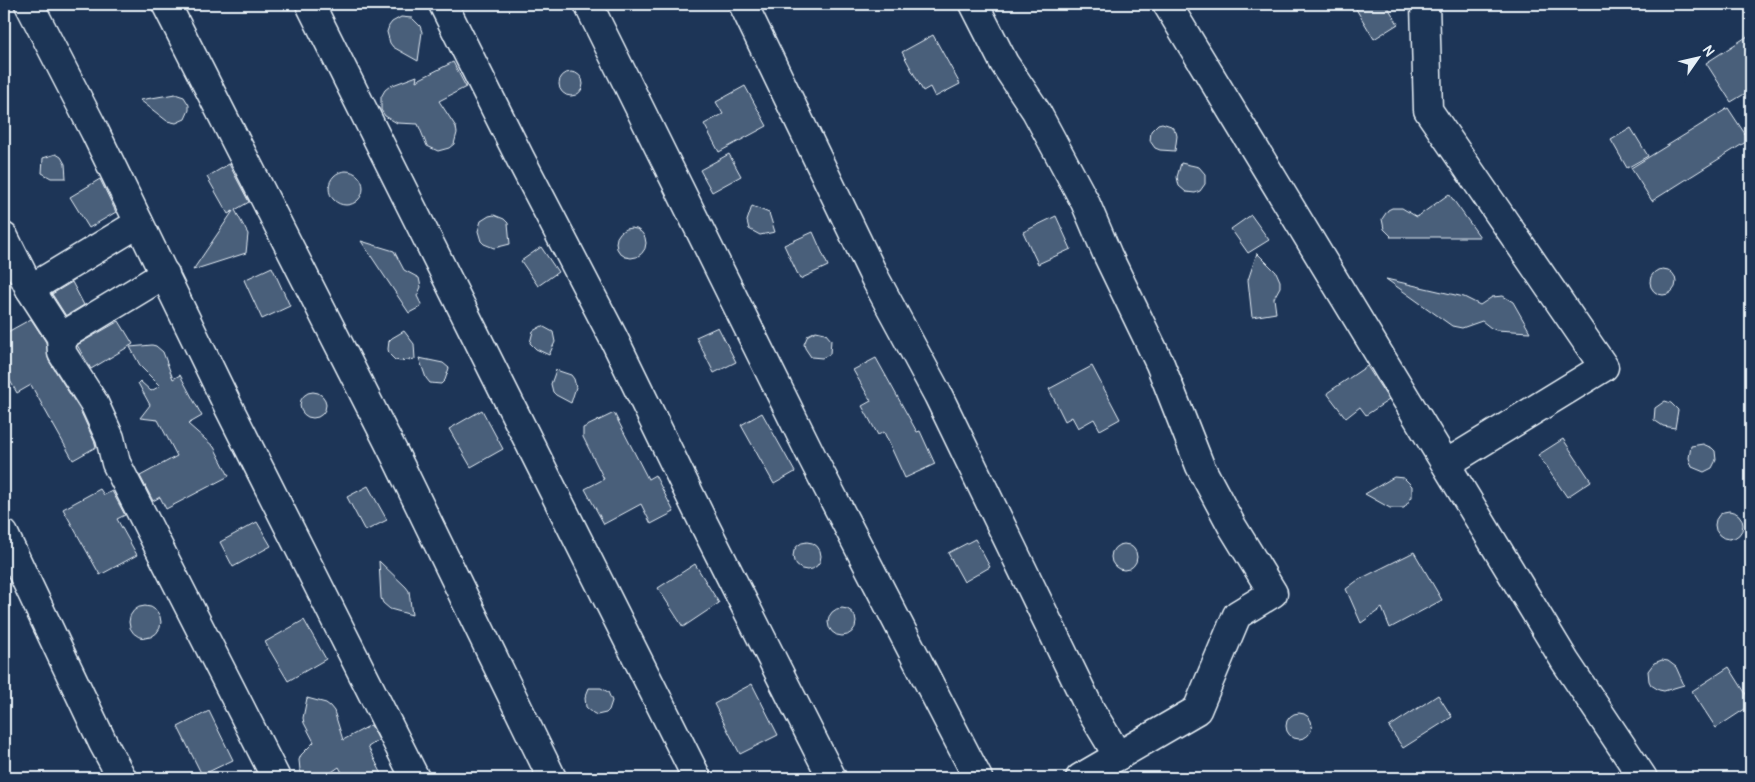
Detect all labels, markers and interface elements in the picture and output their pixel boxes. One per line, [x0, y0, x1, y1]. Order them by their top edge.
north arrow [1672, 32, 1722, 82]
text: N [1699, 42, 1718, 60]

